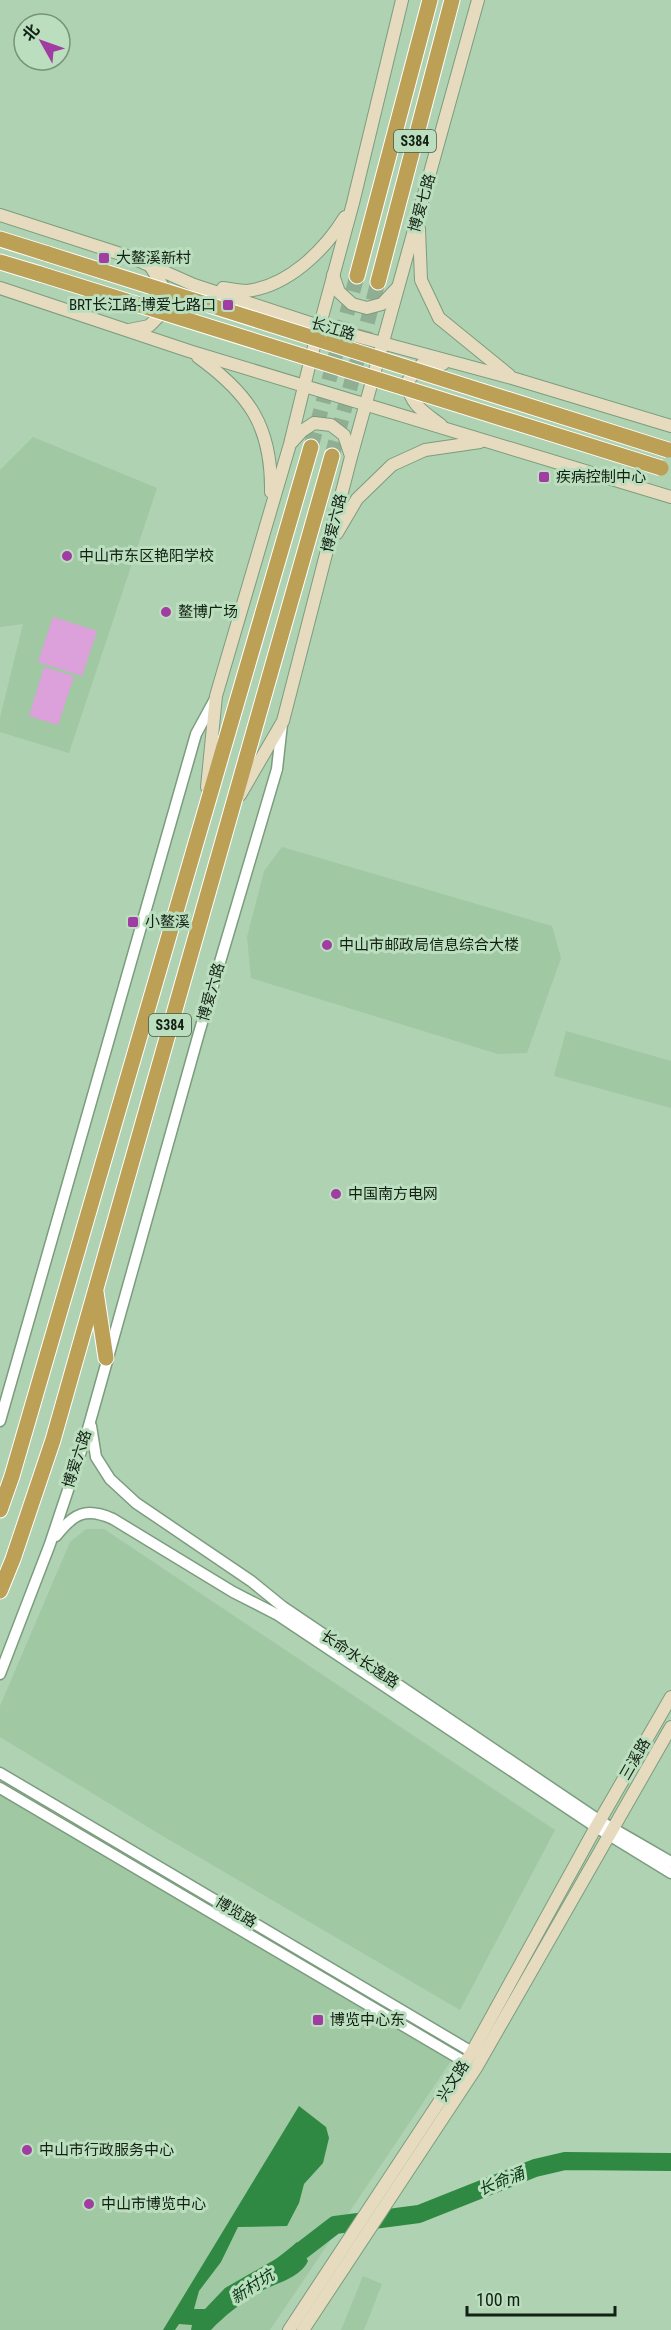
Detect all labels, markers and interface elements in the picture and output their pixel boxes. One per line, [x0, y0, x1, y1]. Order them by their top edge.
north arrow [12, 12, 72, 72]
text: 北 [18, 20, 43, 45]
road number: S384 [394, 130, 436, 152]
street label: 博爱七路 [405, 172, 439, 234]
place label: 大鳌溪新村 [116, 249, 191, 267]
marker: 大鳌溪新村 [97, 251, 111, 265]
place label: BRT长江路-博爱七路口 [69, 296, 216, 314]
marker: BRT长江路-博爱七路口 [221, 298, 235, 312]
street label: 长江路 [309, 314, 357, 344]
place label: 疾病控制中心 [556, 468, 646, 486]
marker: 疾病控制中心 [537, 470, 551, 484]
street label: 博爱六路 [318, 492, 350, 554]
place label: 中山市东区艳阳学校 [79, 547, 214, 565]
marker: 中山市东区艳阳学校 [60, 549, 74, 563]
place label: 鳌博广场 [178, 603, 238, 621]
marker: 鳌博广场 [159, 605, 173, 619]
place label: 小鳌溪 [145, 913, 190, 931]
marker: 小鳌溪 [126, 915, 140, 929]
place label: 中山市邮政局信息综合大楼 [339, 936, 519, 954]
marker: 中山市邮政局信息综合大楼 [320, 938, 334, 952]
street label: 博爱六路 [194, 961, 228, 1023]
road number: S384 [149, 1014, 191, 1036]
place label: 中国南方电网 [348, 1185, 438, 1203]
marker: 中国南方电网 [329, 1187, 343, 1201]
street label: 博爱六路 [59, 1428, 95, 1490]
street label: 长命水长逸路 [318, 1626, 402, 1692]
street label: 三溪路 [616, 1735, 654, 1783]
street label: 博览路 [212, 1893, 260, 1931]
place label: 博览中心东 [330, 2011, 405, 2029]
marker: 博览中心东 [311, 2013, 325, 2027]
street label: 兴文路 [433, 2057, 473, 2105]
place label: 中山市行政服务中心 [39, 2141, 174, 2159]
marker: 中山市行政服务中心 [20, 2143, 34, 2157]
water label: 长命涌 [475, 2163, 529, 2199]
place label: 中山市博览中心 [101, 2195, 206, 2213]
marker: 中山市博览中心 [82, 2197, 96, 2211]
water label: 新村坑 [227, 2264, 279, 2307]
scale bar [467, 2279, 616, 2317]
text: 100 m [476, 2289, 520, 2310]

